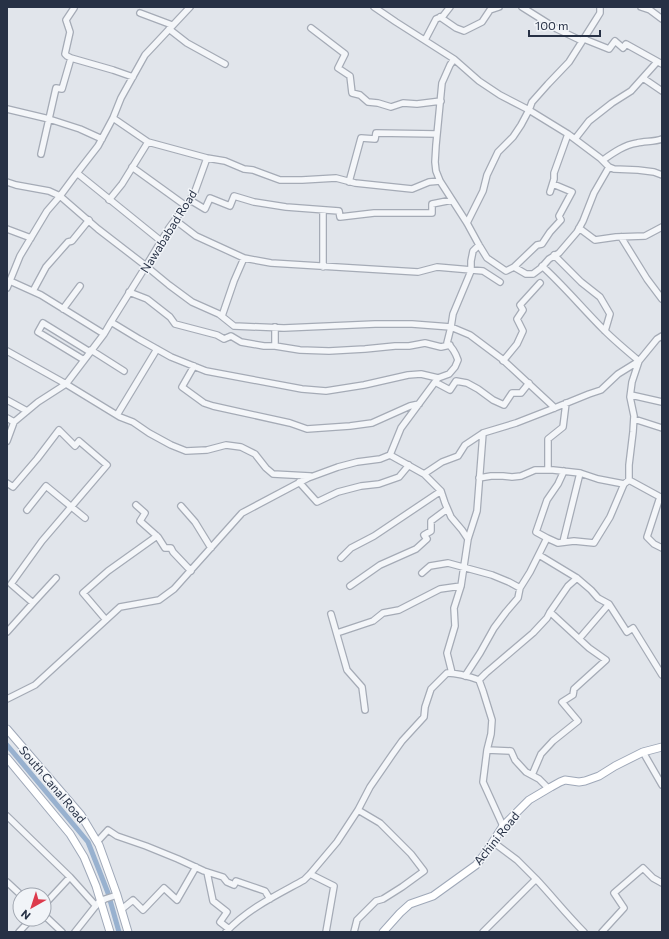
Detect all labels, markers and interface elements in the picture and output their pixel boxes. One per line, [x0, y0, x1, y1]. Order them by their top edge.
scale bar [529, 12, 600, 38]
text: 100 m [535, 18, 569, 32]
street label: Nawababad Road [137, 187, 199, 275]
street label: South Canal Road [17, 743, 89, 825]
street label: Achini Road [470, 809, 522, 867]
north arrow [12, 887, 52, 927]
text: N [18, 908, 33, 923]

